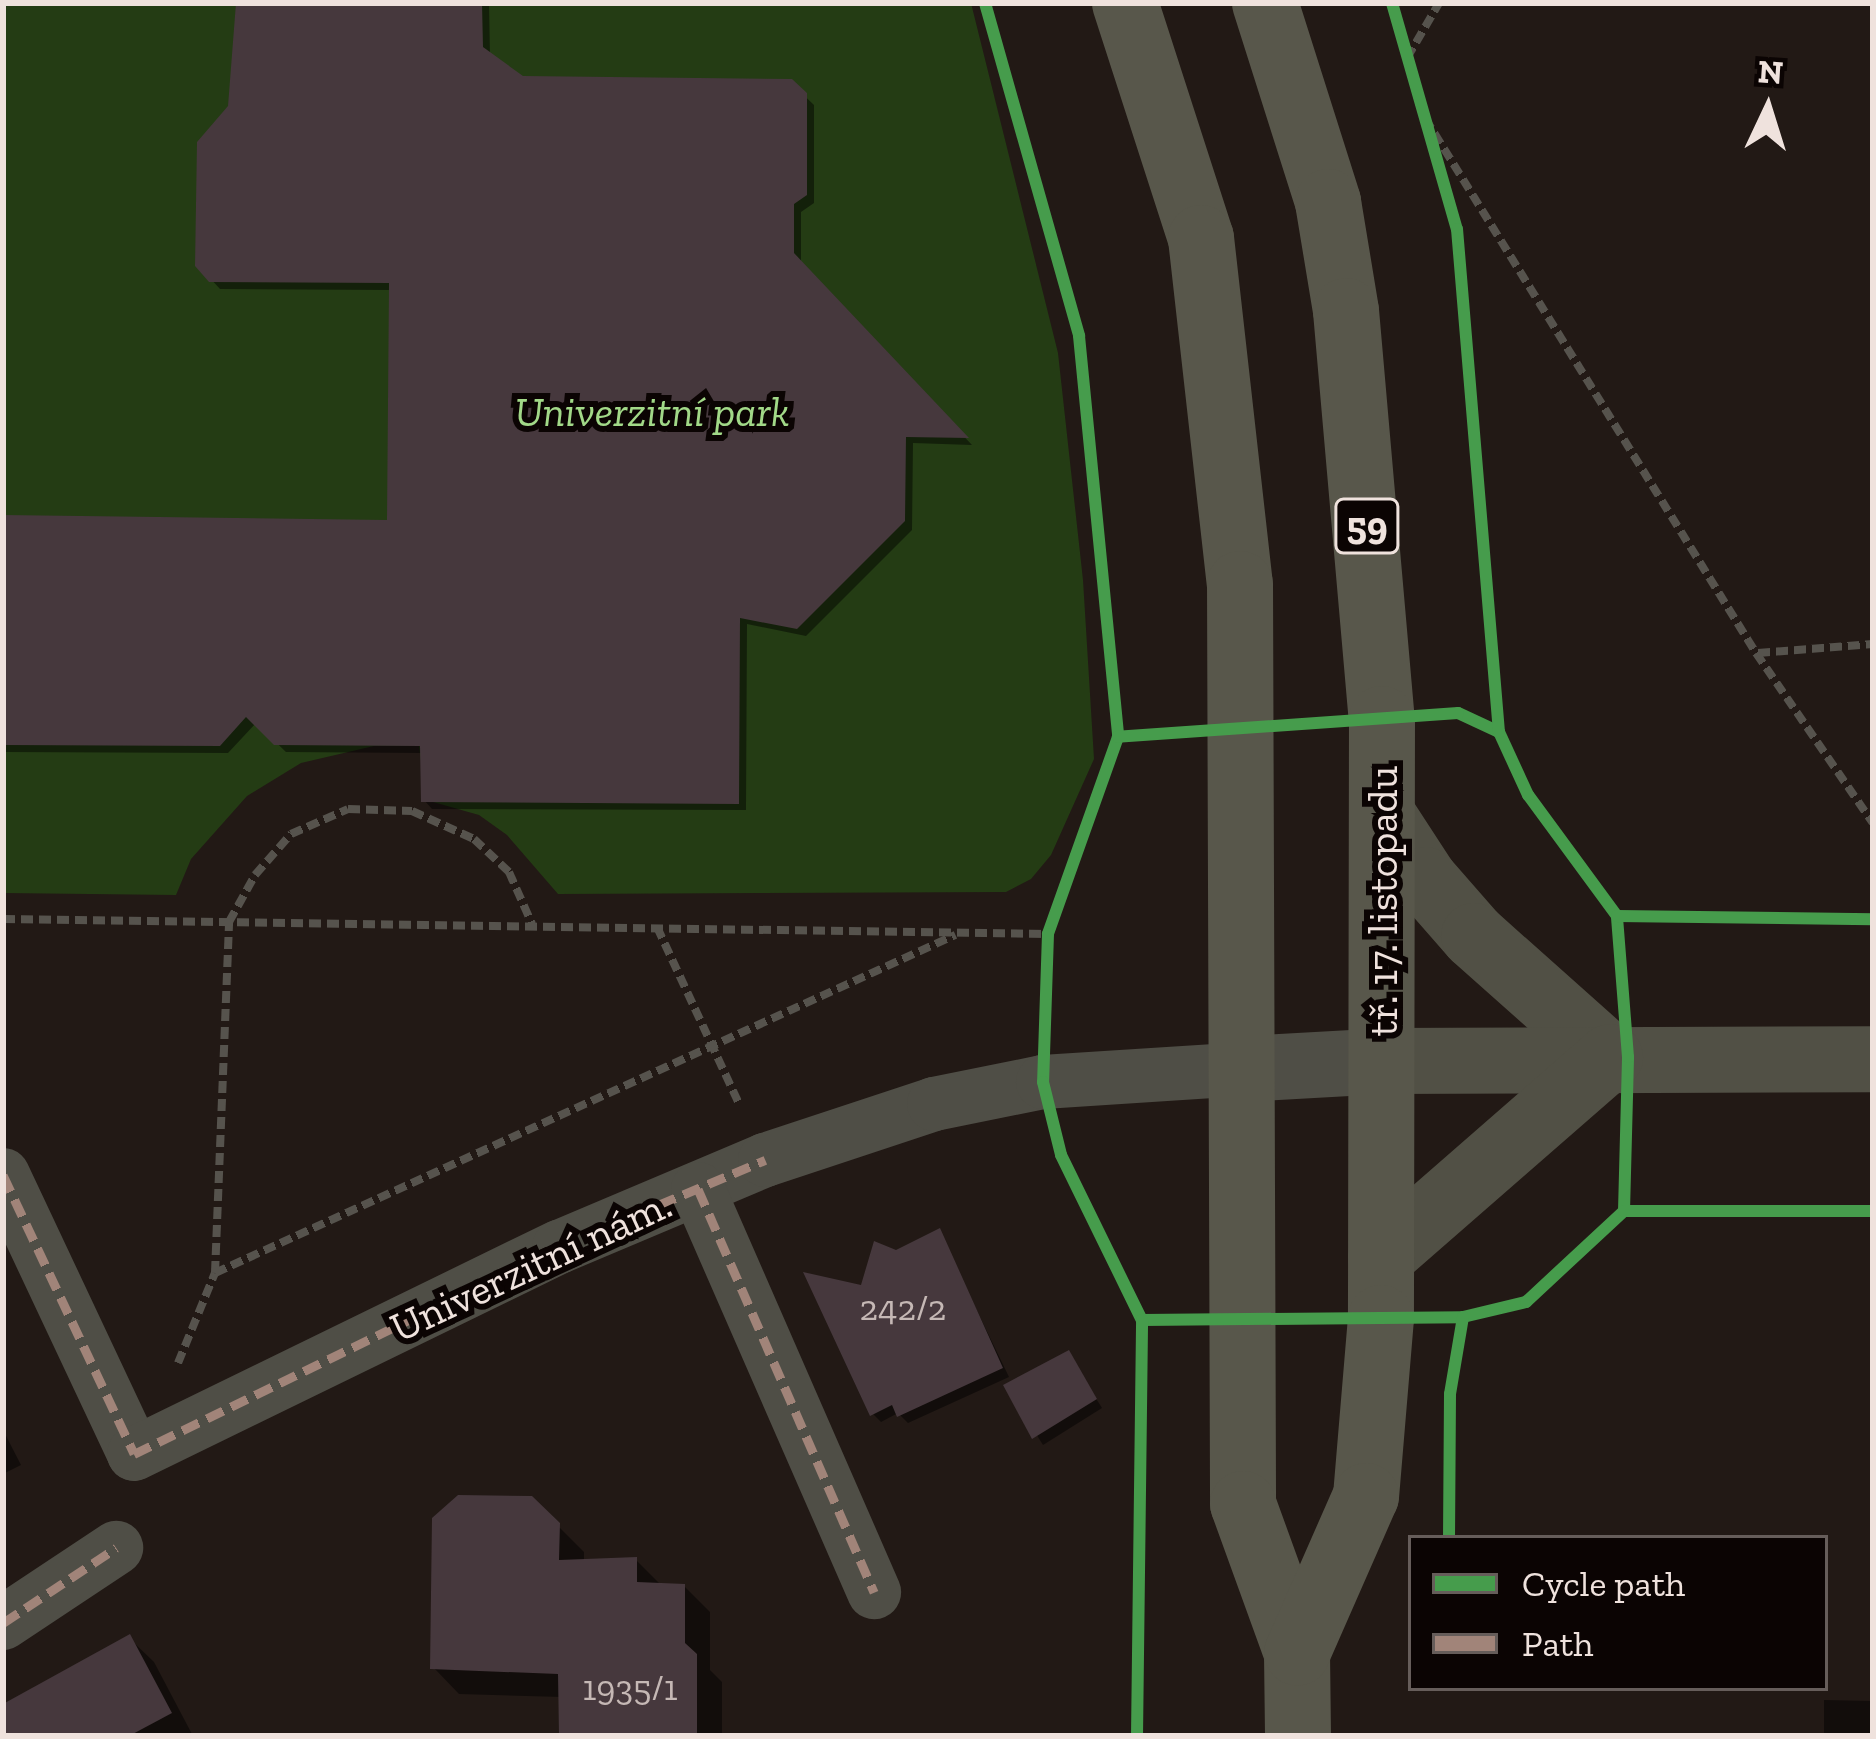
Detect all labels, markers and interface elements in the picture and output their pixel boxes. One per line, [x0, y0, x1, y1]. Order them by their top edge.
north arrow [1708, 48, 1828, 168]
text: N [1757, 51, 1784, 92]
park label: Univerzitní park [514, 387, 790, 437]
road number: 59 [1334, 493, 1400, 559]
street label: tř. 17. listopadu [1358, 766, 1408, 1036]
street label: Univerzitní nám. [383, 1179, 679, 1353]
house number: 242/2 [860, 1286, 946, 1330]
legend [1408, 1535, 1828, 1691]
text: Cycle path [1522, 1562, 1685, 1605]
text: Path [1522, 1622, 1593, 1665]
house number: 1935/1 [582, 1666, 678, 1710]

